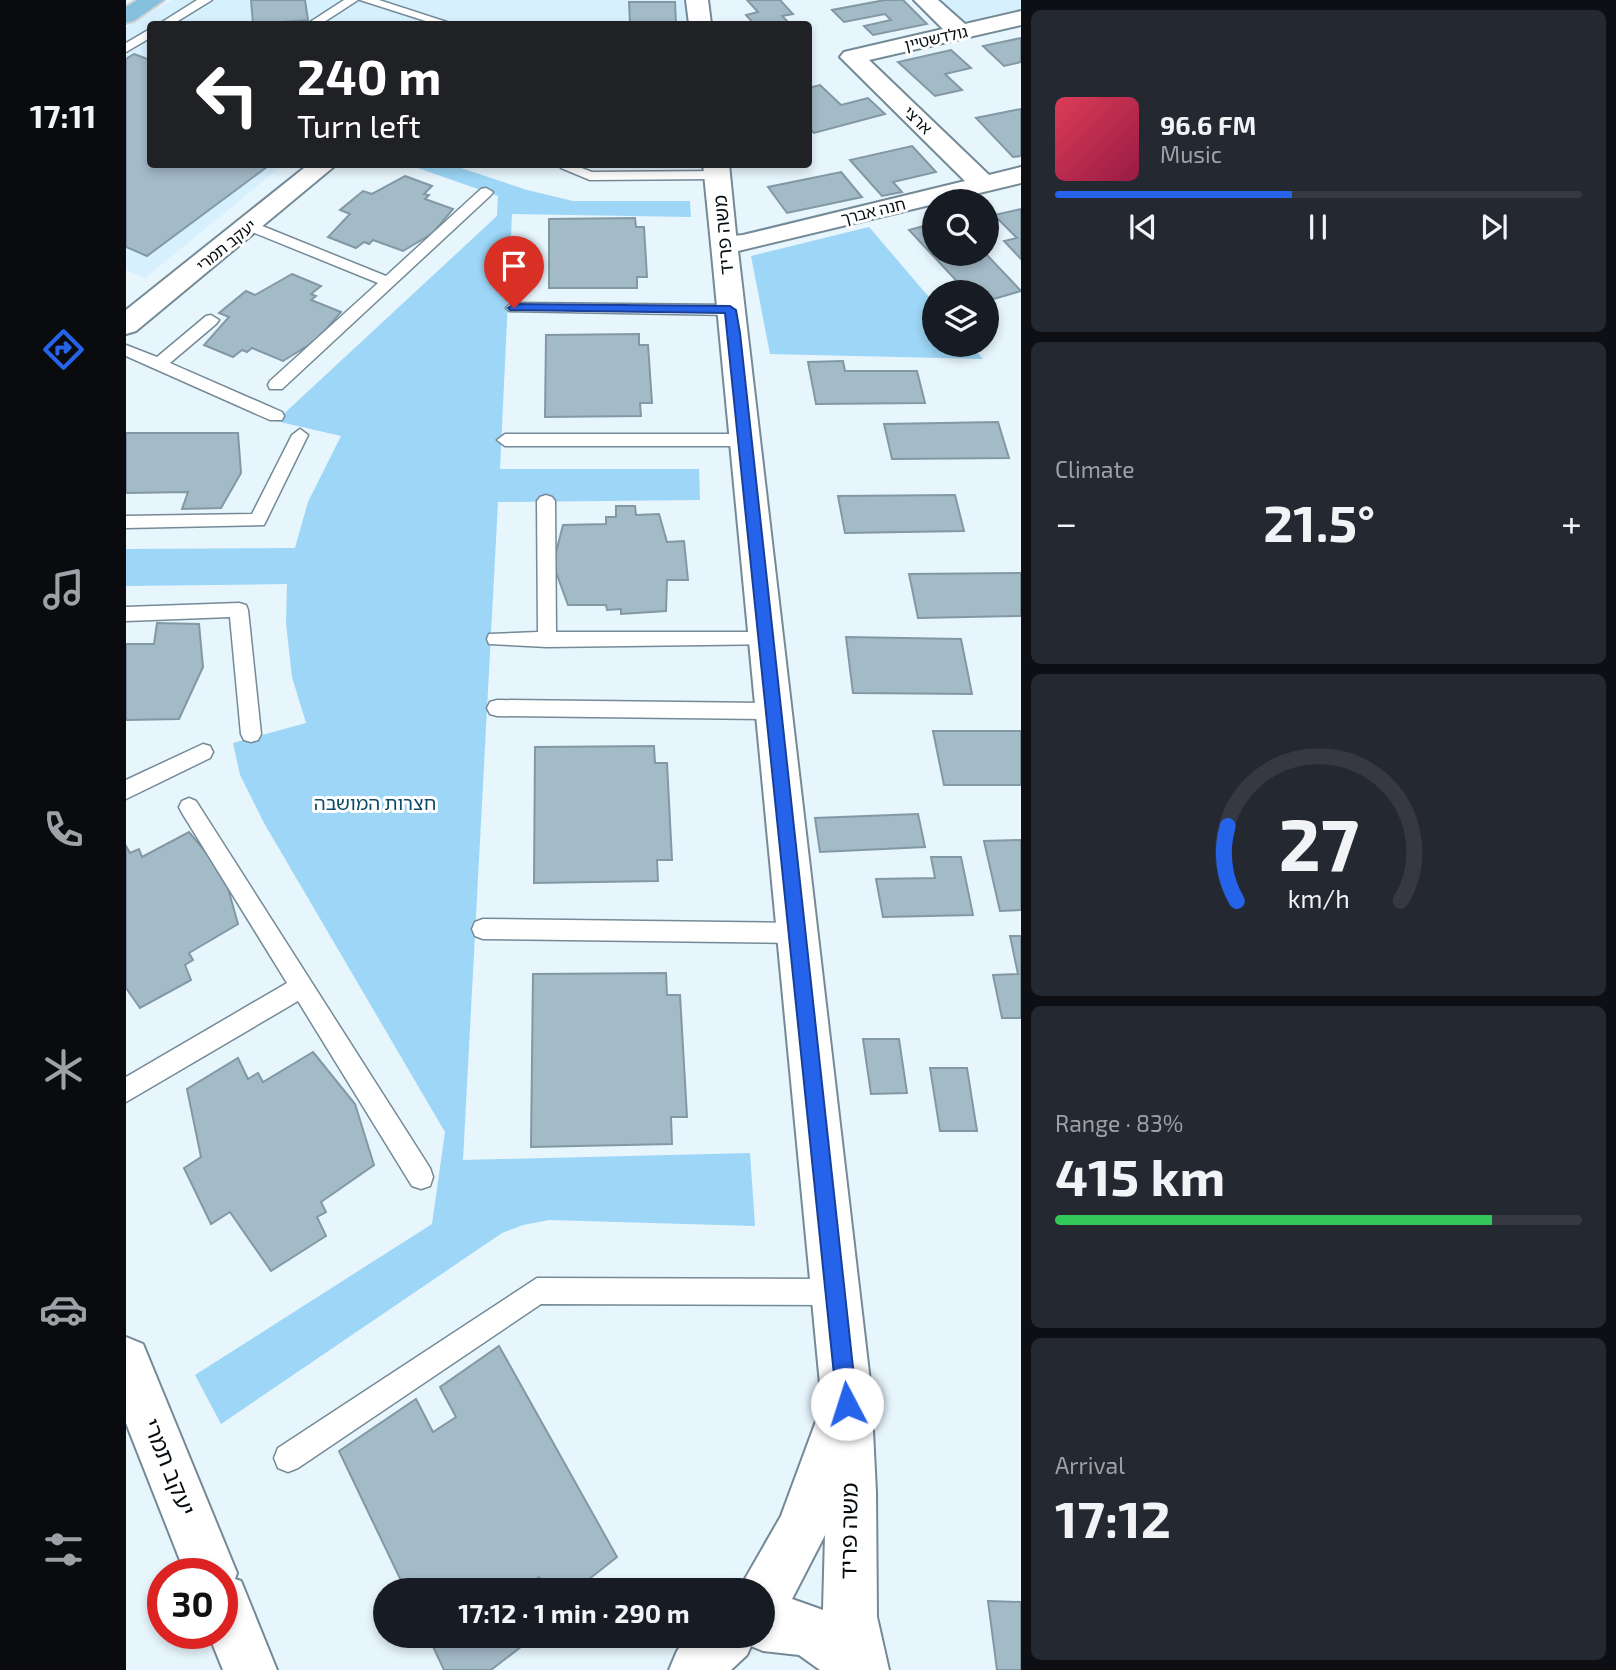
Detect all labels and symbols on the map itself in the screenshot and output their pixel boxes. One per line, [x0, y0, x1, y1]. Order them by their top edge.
street label: גולדשטיין [902, 21, 969, 54]
street label: ארצי [900, 102, 936, 138]
street label: חנה אברך [839, 193, 907, 228]
street label: משה פריד [708, 194, 737, 276]
street label: יעקב תמרי [192, 215, 259, 274]
pin [484, 236, 544, 308]
park label: חצרות המושבה [314, 791, 436, 814]
position arrow [810, 1367, 884, 1441]
street label: יעקב תמרי [138, 1414, 202, 1519]
street label: משה פריד [833, 1482, 863, 1580]
speed limit sign: 30 [147, 1558, 238, 1649]

